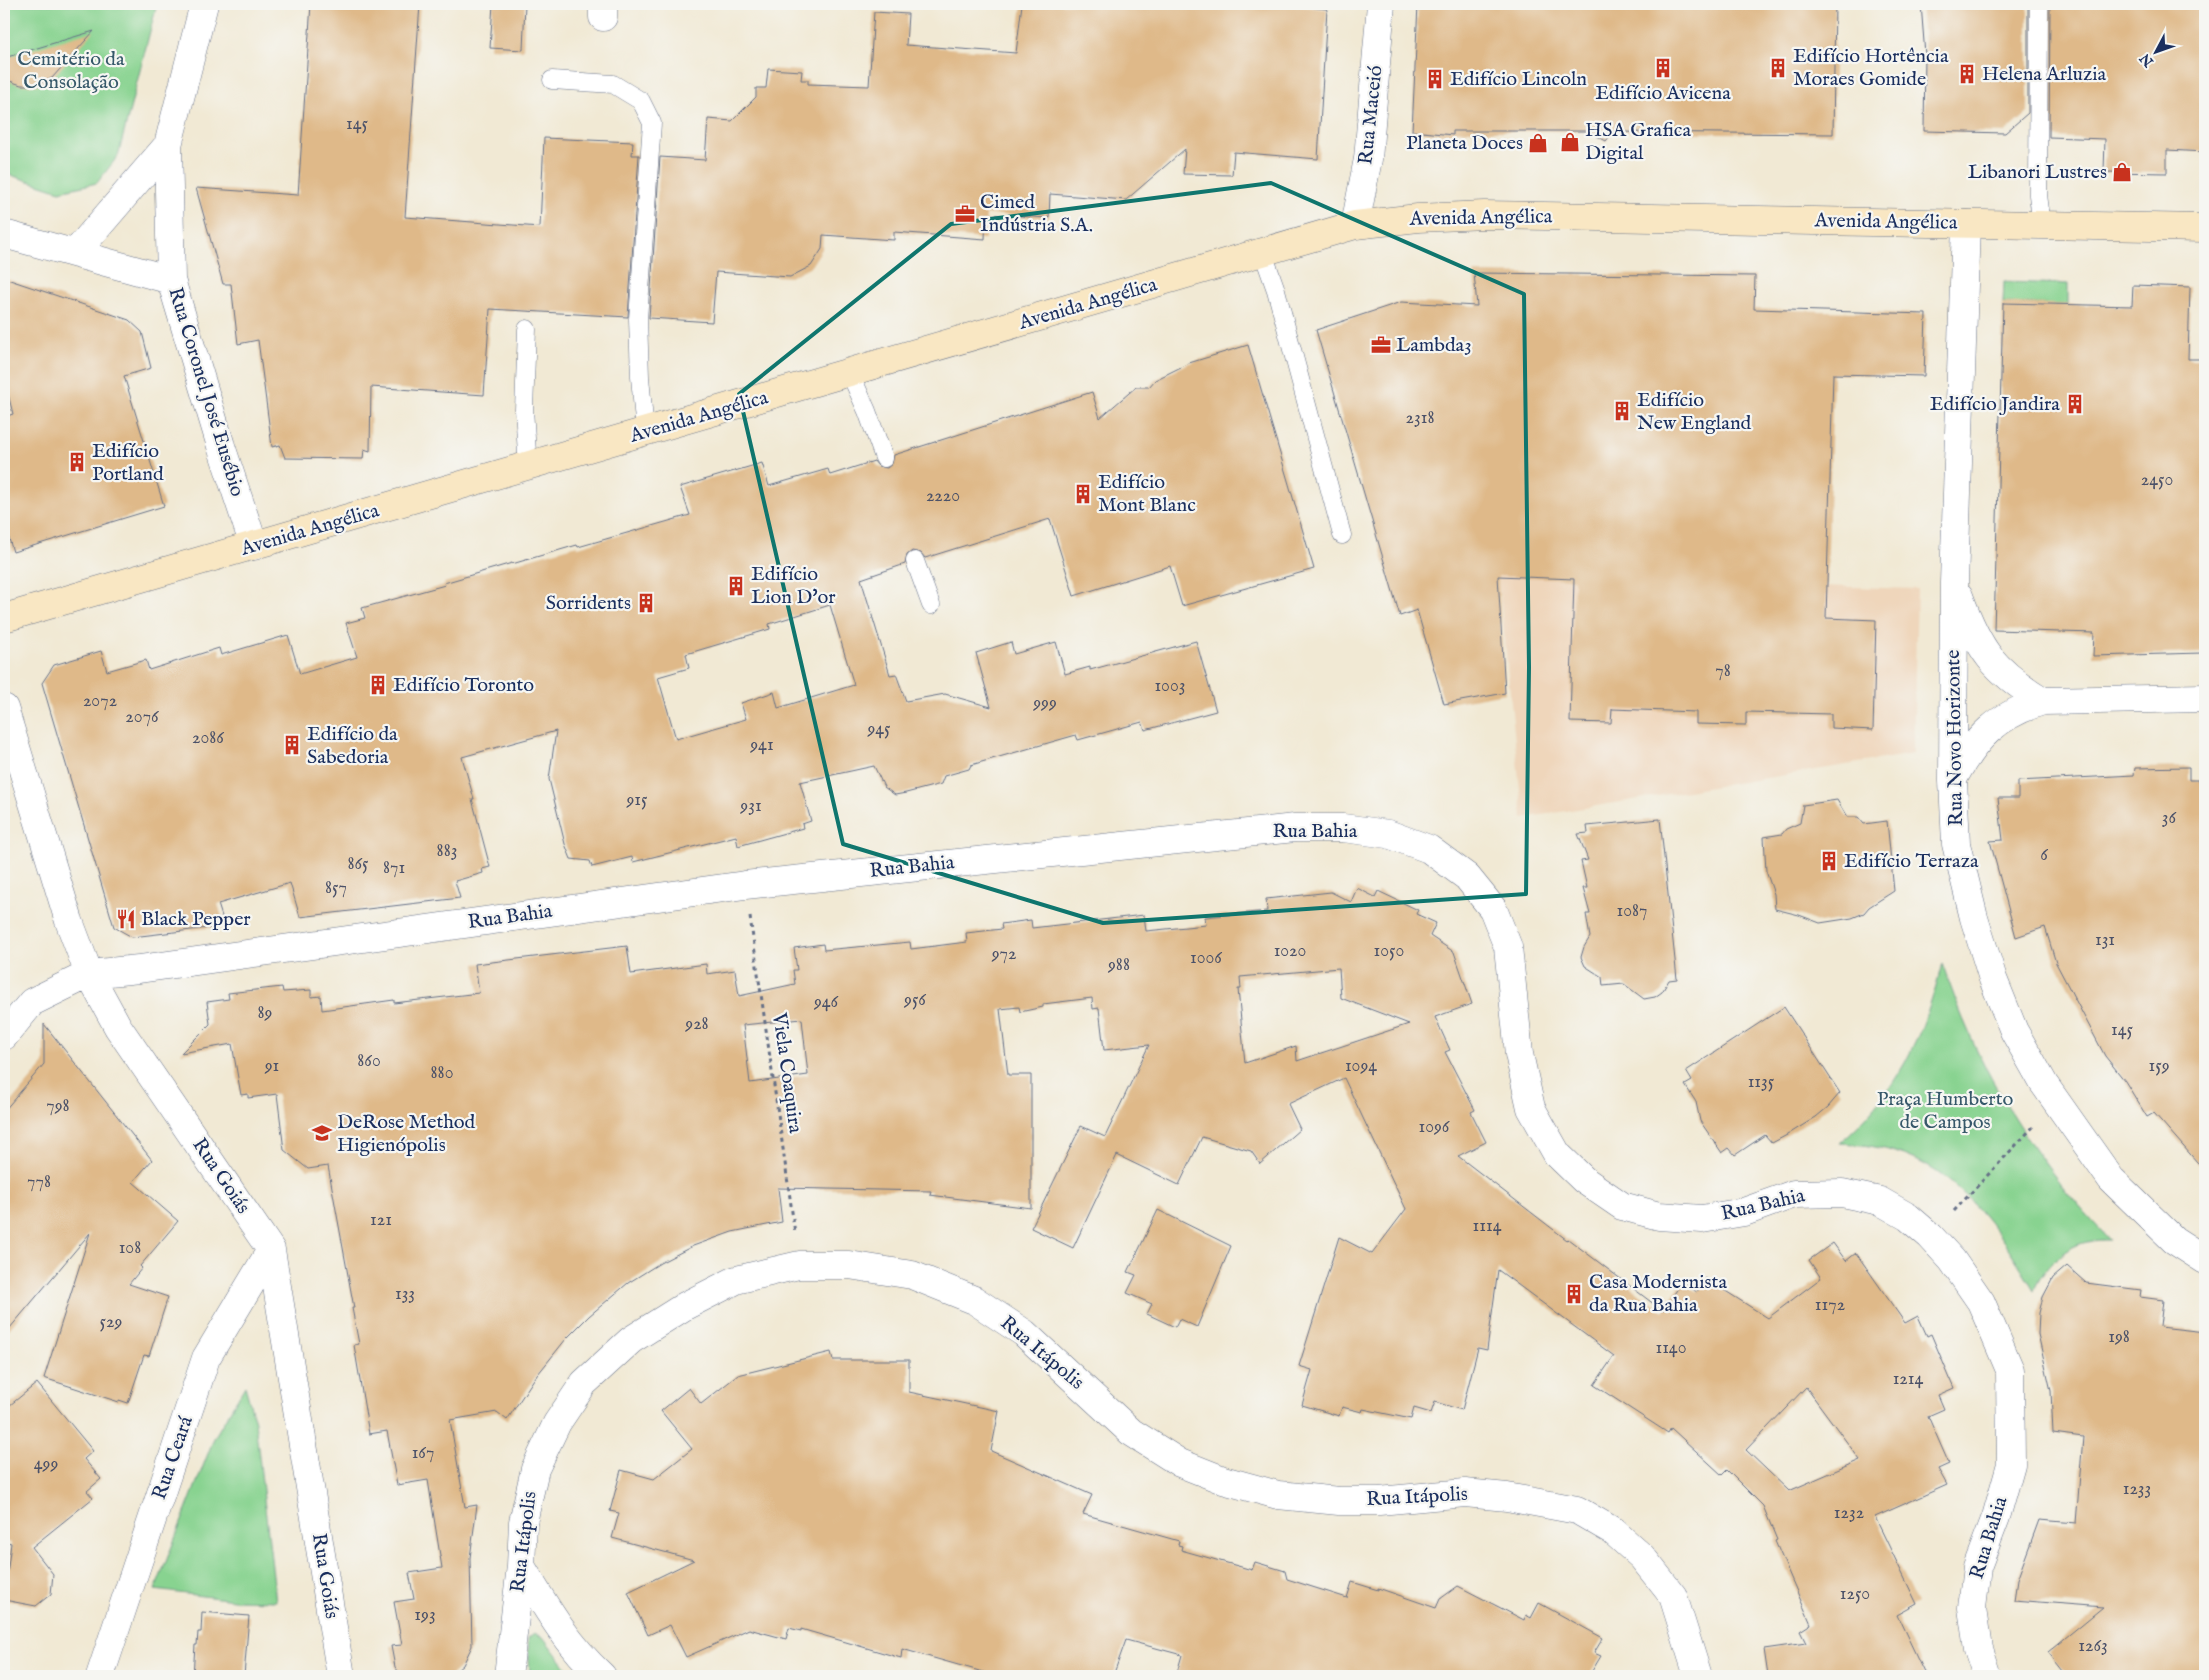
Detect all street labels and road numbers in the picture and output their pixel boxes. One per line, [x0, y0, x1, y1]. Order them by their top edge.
street label: Rua Maceió [1353, 64, 1389, 166]
street label: Avenida Angélica [1408, 204, 1553, 232]
street label: Avenida Angélica [1813, 208, 1958, 236]
street label: Avenida Angélica [1015, 272, 1160, 336]
street label: Rua Coronel José Eusébio [162, 284, 250, 500]
street label: Avenida Angélica [626, 385, 771, 449]
street label: Avenida Angélica [237, 498, 382, 562]
street label: Rua Novo Horizonte [1941, 650, 1969, 826]
street label: Rua Bahia [1272, 819, 1358, 844]
street label: Rua Bahia [868, 850, 956, 884]
street label: Rua Bahia [466, 899, 554, 935]
street label: Viela Coaquira [766, 1010, 808, 1135]
street label: Rua Goiás [187, 1133, 255, 1219]
street label: Rua Bahia [1719, 1183, 1808, 1227]
street label: Rua Itápolis [995, 1311, 1089, 1395]
street label: Rua Ceará [147, 1413, 199, 1503]
street label: Rua Itápolis [1365, 1482, 1469, 1512]
street label: Rua Itápolis [505, 1490, 543, 1594]
street label: Rua Bahia [1965, 1493, 2013, 1582]
street label: Rua Goiás [306, 1532, 344, 1620]

